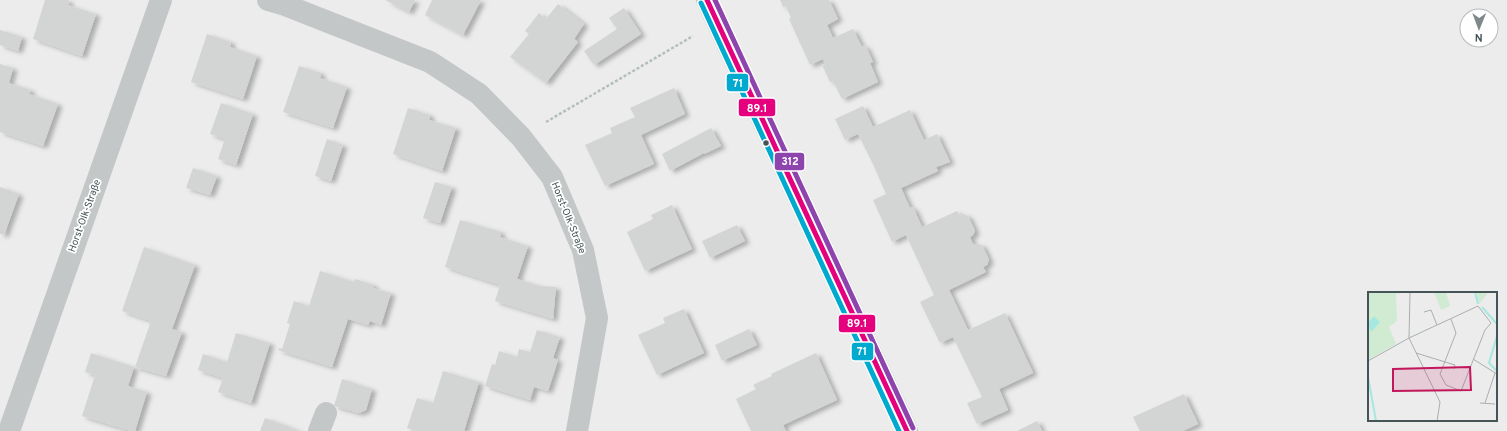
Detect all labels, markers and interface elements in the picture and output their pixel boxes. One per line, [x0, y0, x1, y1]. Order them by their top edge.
north arrow [1459, 8, 1499, 48]
text: N [1475, 30, 1483, 44]
line badge: 71 [726, 73, 749, 92]
text: 71 [733, 77, 743, 91]
line badge: 89.1 [738, 98, 776, 117]
text: 89.1 [747, 102, 767, 116]
unlabelled marker [761, 138, 771, 148]
line badge: 312 [774, 152, 805, 171]
text: 312 [781, 155, 799, 169]
street label: Horst-Olk-Straße [66, 178, 104, 254]
street label: Horst-Olk-Straße [548, 180, 588, 256]
inset map [1368, 292, 1497, 421]
line badge: 89.1 [838, 314, 876, 333]
text: 89.1 [847, 317, 867, 331]
line badge: 71 [851, 342, 874, 361]
text: 71 [857, 345, 867, 359]

